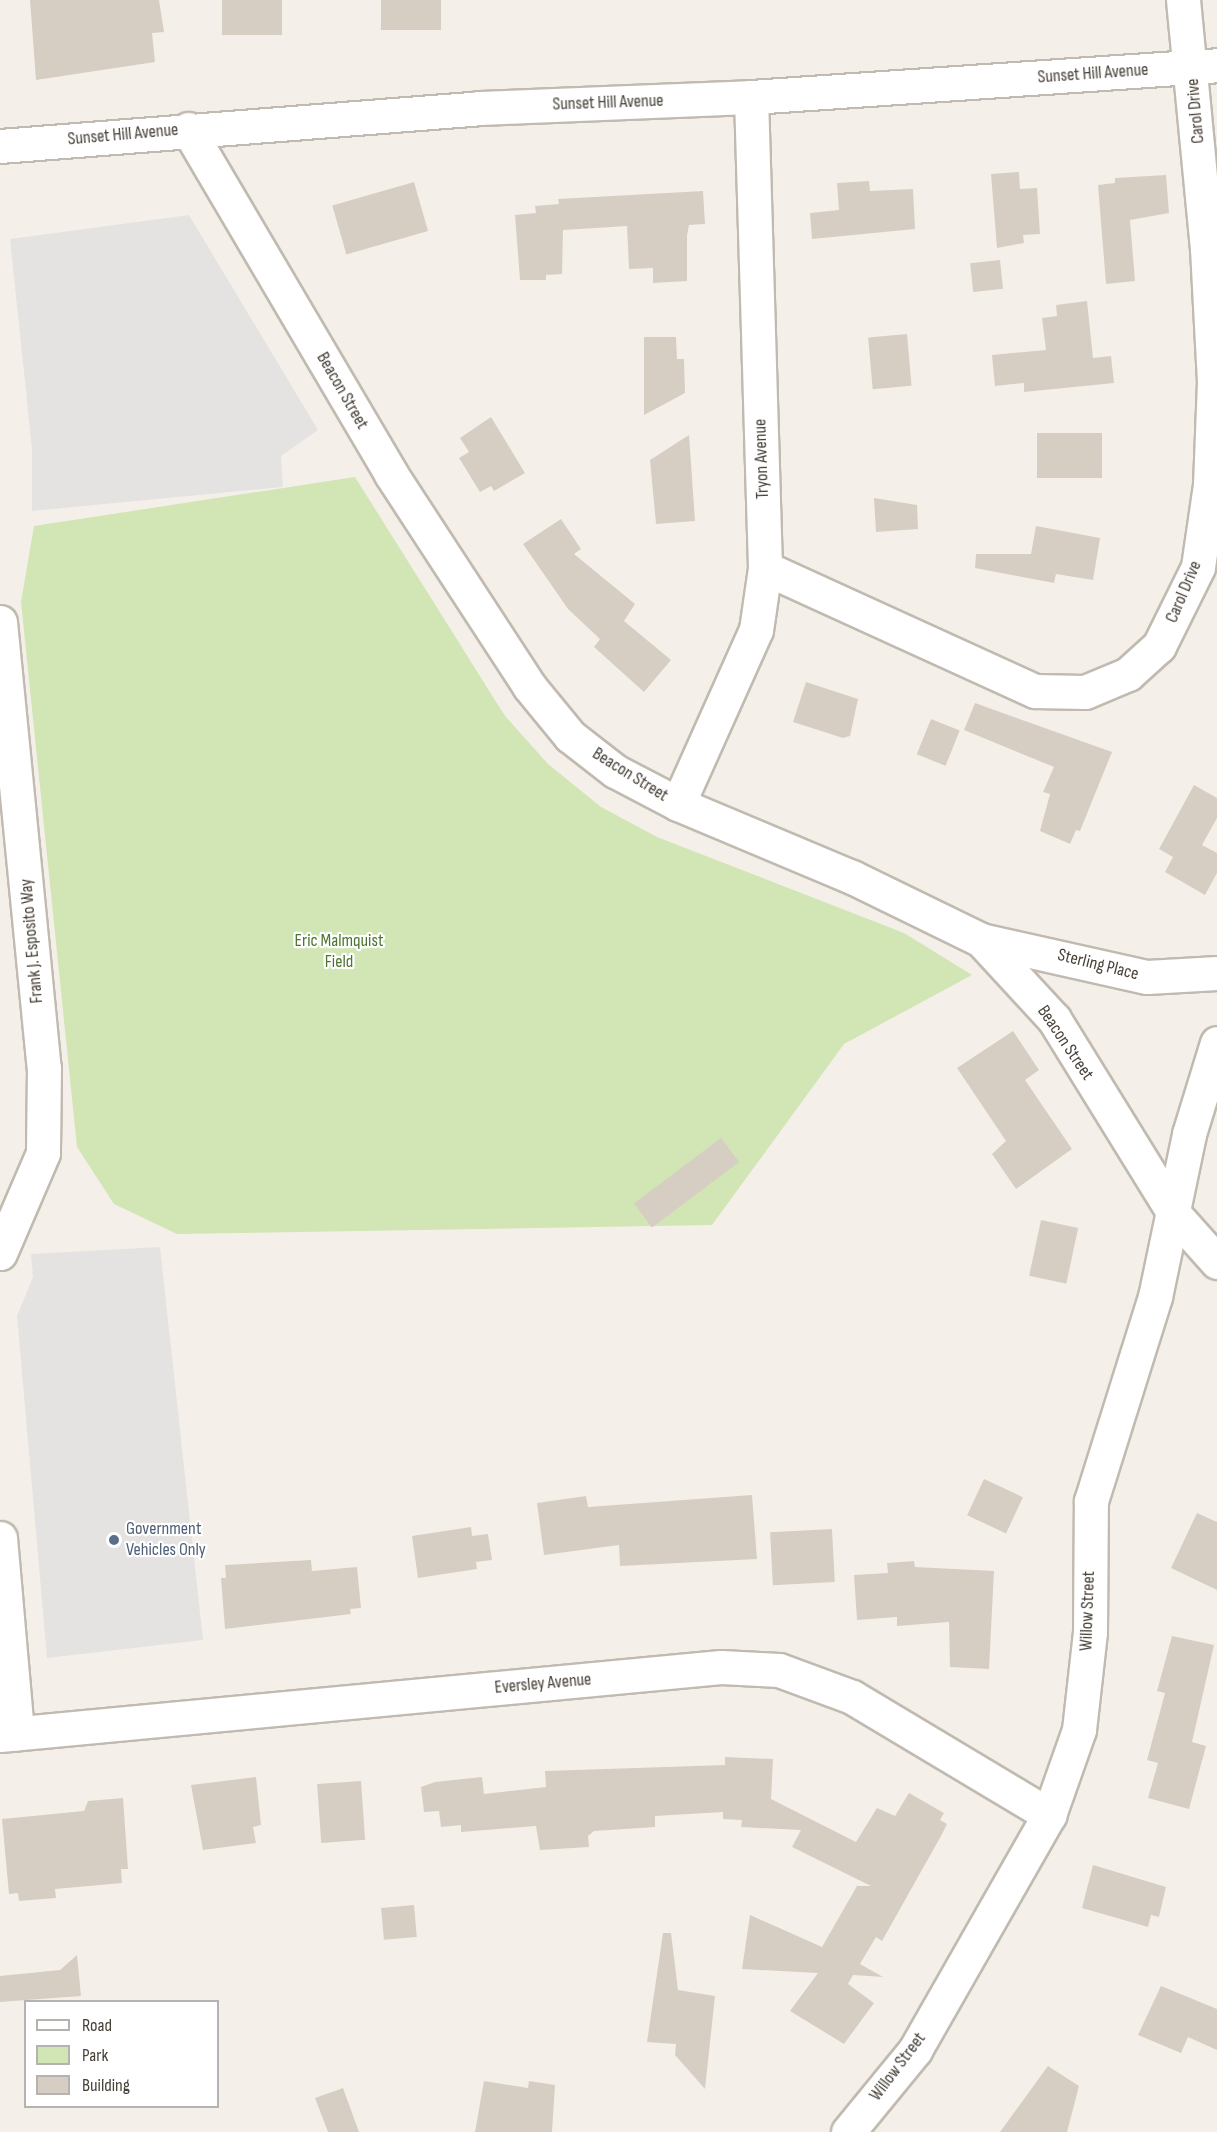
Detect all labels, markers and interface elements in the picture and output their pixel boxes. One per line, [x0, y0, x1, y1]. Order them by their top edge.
street label: Sunset Hill Avenue [1037, 59, 1149, 89]
street label: Carol Drive [1182, 78, 1210, 144]
street label: Sunset Hill Avenue [552, 90, 664, 116]
street label: Sunset Hill Avenue [67, 119, 179, 151]
street label: Beacon Street [311, 349, 373, 433]
street label: Tryon Avenue [750, 419, 774, 499]
street label: Carol Drive [1161, 558, 1207, 626]
street label: Beacon Street [588, 743, 672, 807]
street label: Frank J. Esposito Way [16, 878, 48, 1004]
park label: Eric Malmquist Field [295, 931, 383, 974]
street label: Sterling Place [1055, 945, 1141, 985]
street label: Beacon Street [1032, 1002, 1098, 1084]
place label: Government Vehicles Only [126, 1519, 206, 1562]
marker: Government Vehicles Only [107, 1533, 121, 1547]
street label: Willow Street [1076, 1571, 1100, 1651]
street label: Eversley Avenue [494, 1669, 592, 1699]
legend [24, 2000, 219, 2108]
text: Road [82, 2015, 112, 2036]
street label: Willow Street [865, 2029, 931, 2105]
text: Park [82, 2045, 108, 2066]
text: Building [82, 2075, 130, 2096]

